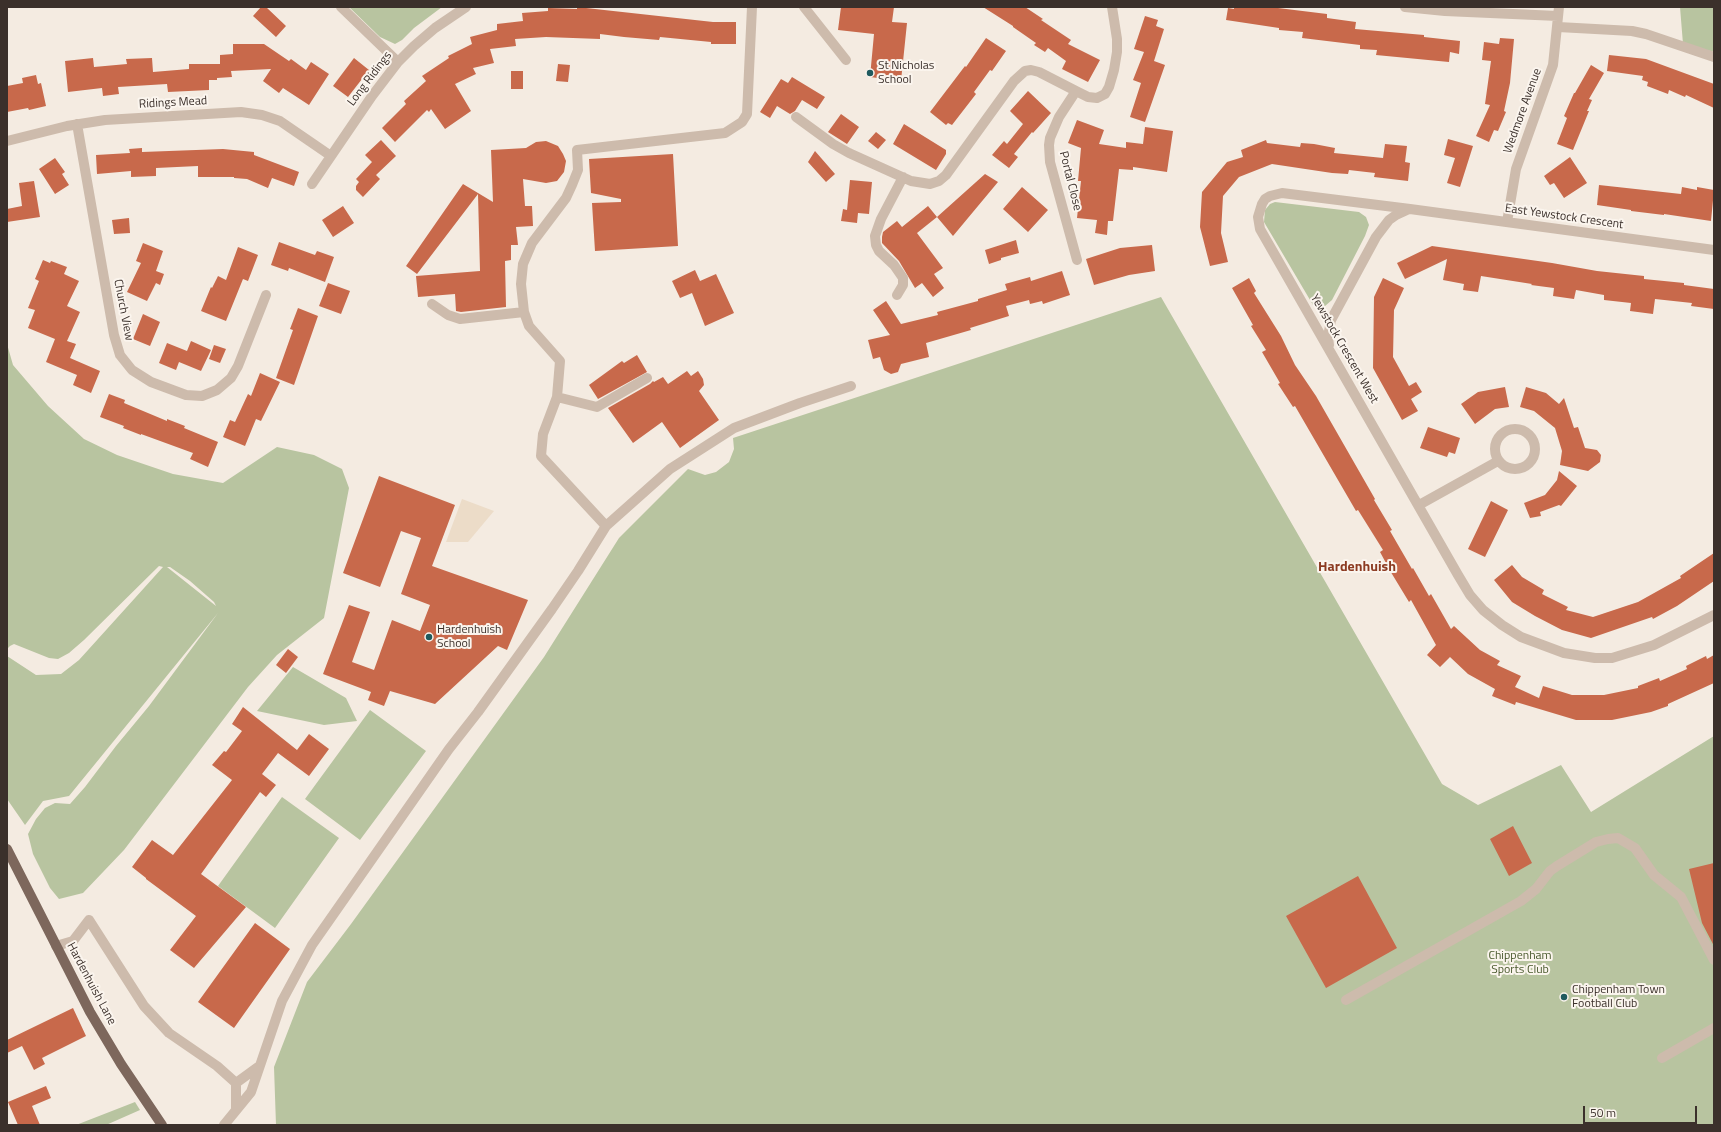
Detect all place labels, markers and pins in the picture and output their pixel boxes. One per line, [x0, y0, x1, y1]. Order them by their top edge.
place label: St Nicholas School [878, 59, 934, 87]
marker: St Nicholas School [865, 68, 875, 78]
place label: Hardenhuish School [437, 623, 501, 651]
marker: Hardenhuish School [424, 632, 434, 642]
place label: Chippenham Town Football Club [1572, 983, 1665, 1011]
marker: Chippenham Town Football Club [1559, 992, 1569, 1002]

